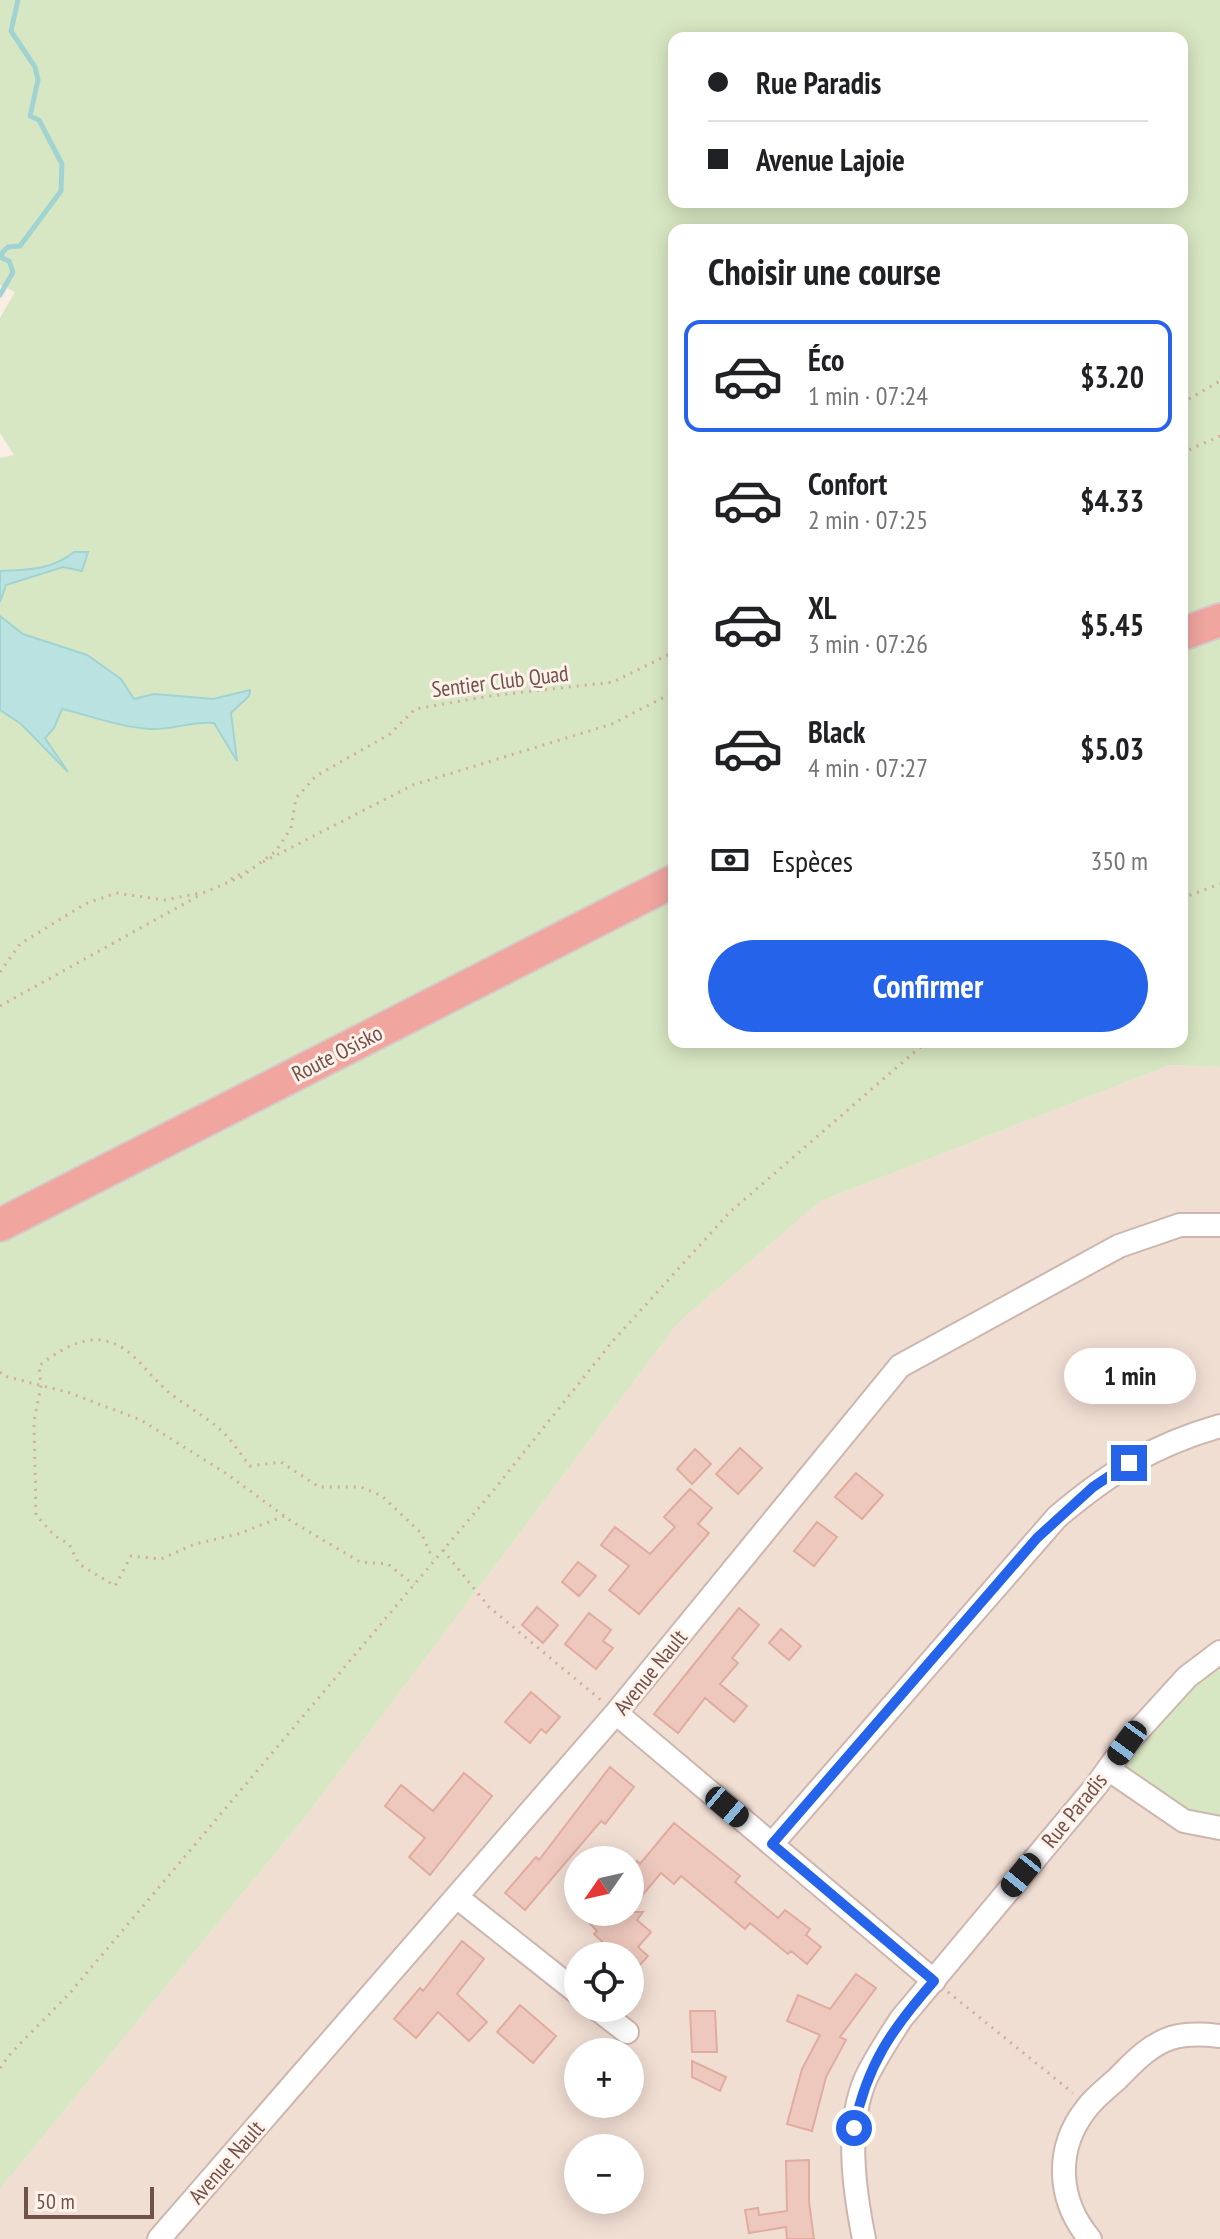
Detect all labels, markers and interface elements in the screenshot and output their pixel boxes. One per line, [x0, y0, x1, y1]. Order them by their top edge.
text: Rue Paradis [756, 63, 881, 102]
text: Avenue Lajoie [756, 140, 905, 179]
text: Choisir une course [708, 248, 941, 295]
icon: car [712, 340, 784, 412]
text: Éco [808, 340, 844, 379]
text: $3.20 [1080, 357, 1144, 396]
text: 1 min · 07:24 [808, 379, 928, 412]
icon: car [712, 464, 784, 536]
text: Confort [808, 464, 887, 503]
text: $4.33 [1080, 481, 1144, 520]
text: 2 min · 07:25 [808, 503, 928, 536]
icon: car [712, 588, 784, 660]
text: XL [808, 588, 837, 627]
text: $5.45 [1080, 605, 1144, 644]
text: 3 min · 07:26 [808, 627, 928, 660]
street label: Sentier Club Quad [430, 659, 570, 703]
icon: car [712, 712, 784, 784]
text: Black [808, 712, 865, 751]
text: $5.03 [1080, 729, 1144, 768]
text: 4 min · 07:27 [808, 751, 928, 784]
icon: cash [708, 838, 752, 882]
text: Espèces [772, 841, 853, 880]
text: 350 m [1090, 844, 1148, 877]
button: Confirmer [708, 940, 1148, 1032]
street label: Route Osisko [287, 1018, 387, 1088]
callout: 1 min [1063, 1347, 1195, 1403]
text: 1 min [1104, 1359, 1156, 1392]
route end [1111, 1445, 1147, 1481]
street label: Avenue Nault [607, 1624, 693, 1720]
car [1103, 1717, 1151, 1769]
street label: Rue Paradis [1035, 1767, 1113, 1853]
car [701, 1782, 753, 1832]
north arrow [564, 1846, 644, 1926]
map controls [564, 1846, 644, 2214]
car [997, 1849, 1045, 1901]
button: locate [564, 1942, 644, 2022]
button: + [564, 2038, 644, 2118]
route start [836, 2110, 872, 2146]
street label: Avenue Nault [182, 2114, 270, 2210]
button: − [564, 2134, 644, 2214]
scale bar [24, 2183, 154, 2219]
text: 50 m [36, 2187, 75, 2215]

